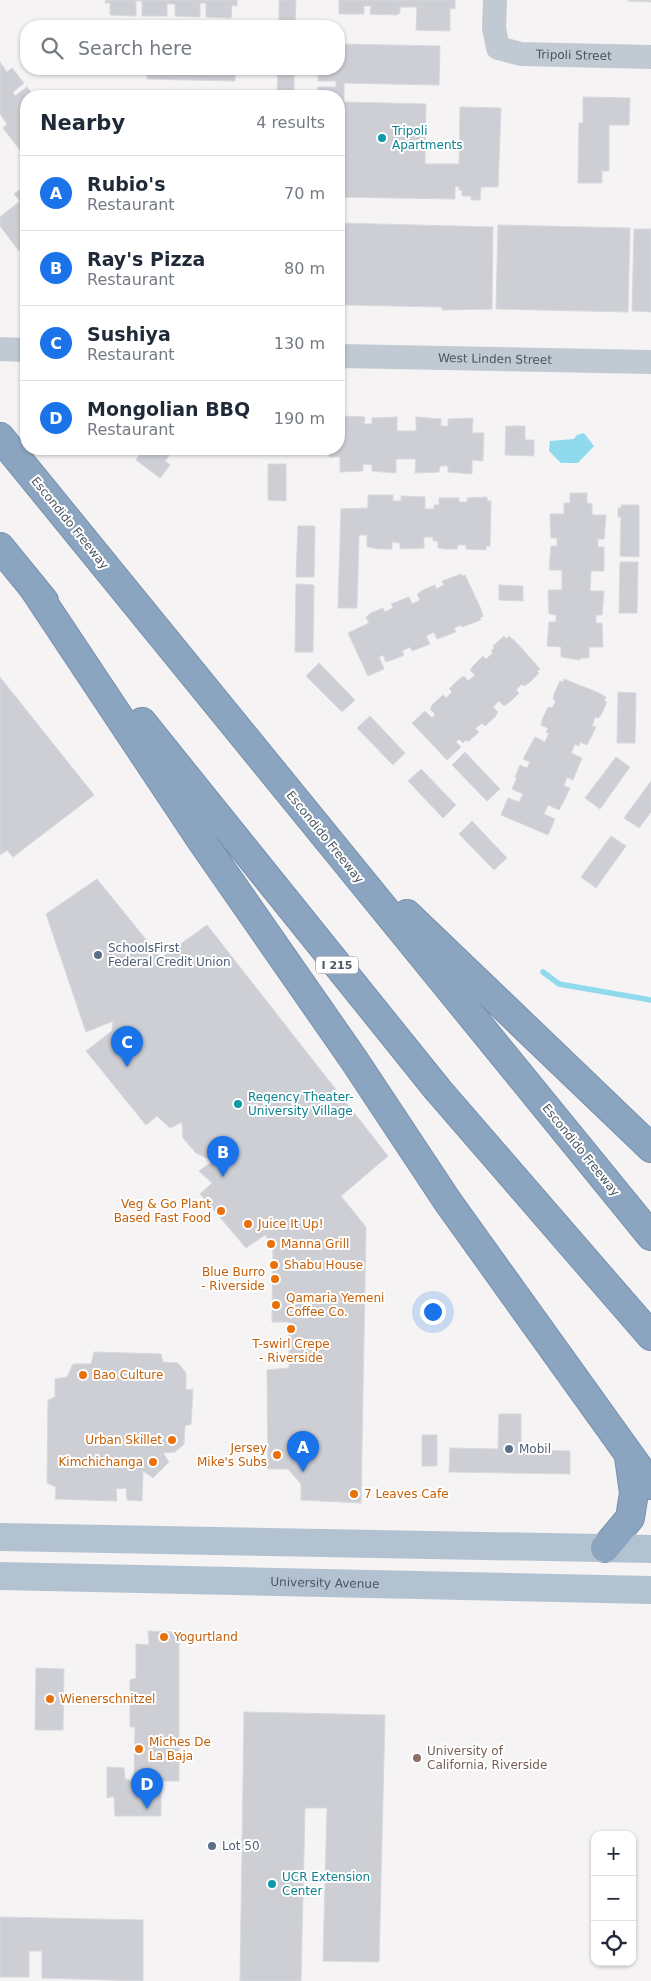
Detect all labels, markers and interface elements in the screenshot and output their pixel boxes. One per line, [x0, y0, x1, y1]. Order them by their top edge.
search box [20, 20, 345, 75]
icon: search [38, 34, 66, 62]
text: Search here [78, 37, 192, 59]
street label: Tripoli Street [535, 47, 612, 63]
text: Nearby [40, 111, 125, 135]
text: 4 results [256, 113, 325, 132]
place label: Tripoli Apartments [391, 124, 462, 152]
marker: Tripoli Apartments [376, 132, 388, 144]
text: Rubio's [87, 173, 165, 195]
text: A [50, 184, 62, 203]
text: 70 m [284, 184, 325, 203]
text: Restaurant [87, 195, 175, 214]
text: Ray's Pizza [87, 248, 205, 270]
text: B [50, 259, 62, 278]
text: 80 m [284, 259, 325, 278]
text: Restaurant [87, 270, 175, 289]
text: Sushiya [87, 323, 171, 345]
text: C [50, 334, 62, 353]
text: 130 m [274, 334, 325, 353]
text: Restaurant [87, 345, 175, 364]
street label: West Linden Street [438, 351, 552, 367]
text: Mongolian BBQ [87, 398, 250, 420]
text: D [49, 409, 63, 428]
text: 190 m [274, 409, 325, 428]
text: Restaurant [87, 420, 175, 439]
street label: Escondido Freeway [28, 474, 112, 572]
street label: Escondido Freeway [283, 788, 367, 886]
place label: SchoolsFirst Federal Credit Union [108, 941, 231, 969]
marker: SchoolsFirst Federal Credit Union [92, 949, 104, 961]
road number: I 215 [316, 956, 358, 974]
pin: C [111, 1026, 143, 1067]
place label: Regency Theater- University Village [248, 1090, 354, 1118]
marker: Regency Theater- University Village [232, 1098, 244, 1110]
street label: Escondido Freeway [539, 1101, 623, 1199]
pin: B [207, 1136, 239, 1177]
place label: Veg & Go Plant Based Fast Food [114, 1197, 211, 1225]
marker: Veg & Go Plant Based Fast Food [215, 1205, 227, 1217]
place label: Juice It Up! [257, 1217, 324, 1231]
marker: Juice It Up! [242, 1218, 254, 1230]
place label: Manna Grill [281, 1237, 349, 1251]
marker: Manna Grill [265, 1238, 277, 1250]
place label: Shabu House [284, 1258, 363, 1272]
marker: Shabu House [268, 1259, 280, 1271]
place label: Blue Burro - Riverside [201, 1265, 265, 1293]
marker: Blue Burro - Riverside [269, 1273, 281, 1285]
place label: Qamaria Yemeni Coffee Co. [286, 1291, 384, 1319]
marker: Qamaria Yemeni Coffee Co. [270, 1299, 282, 1311]
your location [420, 1299, 446, 1325]
marker: T-swirl Crepe - Riverside [285, 1323, 297, 1335]
place label: T-swirl Crepe - Riverside [251, 1337, 330, 1365]
place label: Bao Culture [93, 1368, 163, 1382]
marker: Bao Culture [77, 1369, 89, 1381]
pin: A [287, 1431, 319, 1472]
place label: Urban Skillet [85, 1433, 162, 1447]
marker: Urban Skillet [166, 1434, 178, 1446]
place label: Jersey Mike's Subs [197, 1441, 267, 1469]
place label: Mobil [519, 1442, 551, 1456]
marker: Mobil [503, 1443, 515, 1455]
marker: Jersey Mike's Subs [271, 1449, 283, 1461]
place label: Kimchichanga [58, 1455, 143, 1469]
marker: Kimchichanga [147, 1456, 159, 1468]
place label: 7 Leaves Cafe [364, 1487, 449, 1501]
marker: 7 Leaves Cafe [348, 1488, 360, 1500]
street label: University Avenue [270, 1575, 380, 1591]
place label: Yogurtland [173, 1630, 238, 1644]
marker: Yogurtland [158, 1631, 170, 1643]
place label: Wienerschnitzel [60, 1692, 155, 1706]
marker: Wienerschnitzel [44, 1693, 56, 1705]
place label: Miches De La Baja [149, 1735, 211, 1763]
marker: Miches De La Baja [133, 1743, 145, 1755]
place label: University of California, Riverside [427, 1744, 547, 1772]
marker: University of California, Riverside [411, 1752, 423, 1764]
pin: D [131, 1768, 163, 1809]
map controls [591, 1831, 636, 1966]
button: + [591, 1831, 636, 1876]
place label: Lot 50 [222, 1839, 260, 1853]
marker: Lot 50 [206, 1840, 218, 1852]
place label: UCR Extension Center [282, 1870, 370, 1898]
button: − [591, 1876, 636, 1921]
marker: UCR Extension Center [266, 1878, 278, 1890]
button: locate [591, 1921, 636, 1966]

